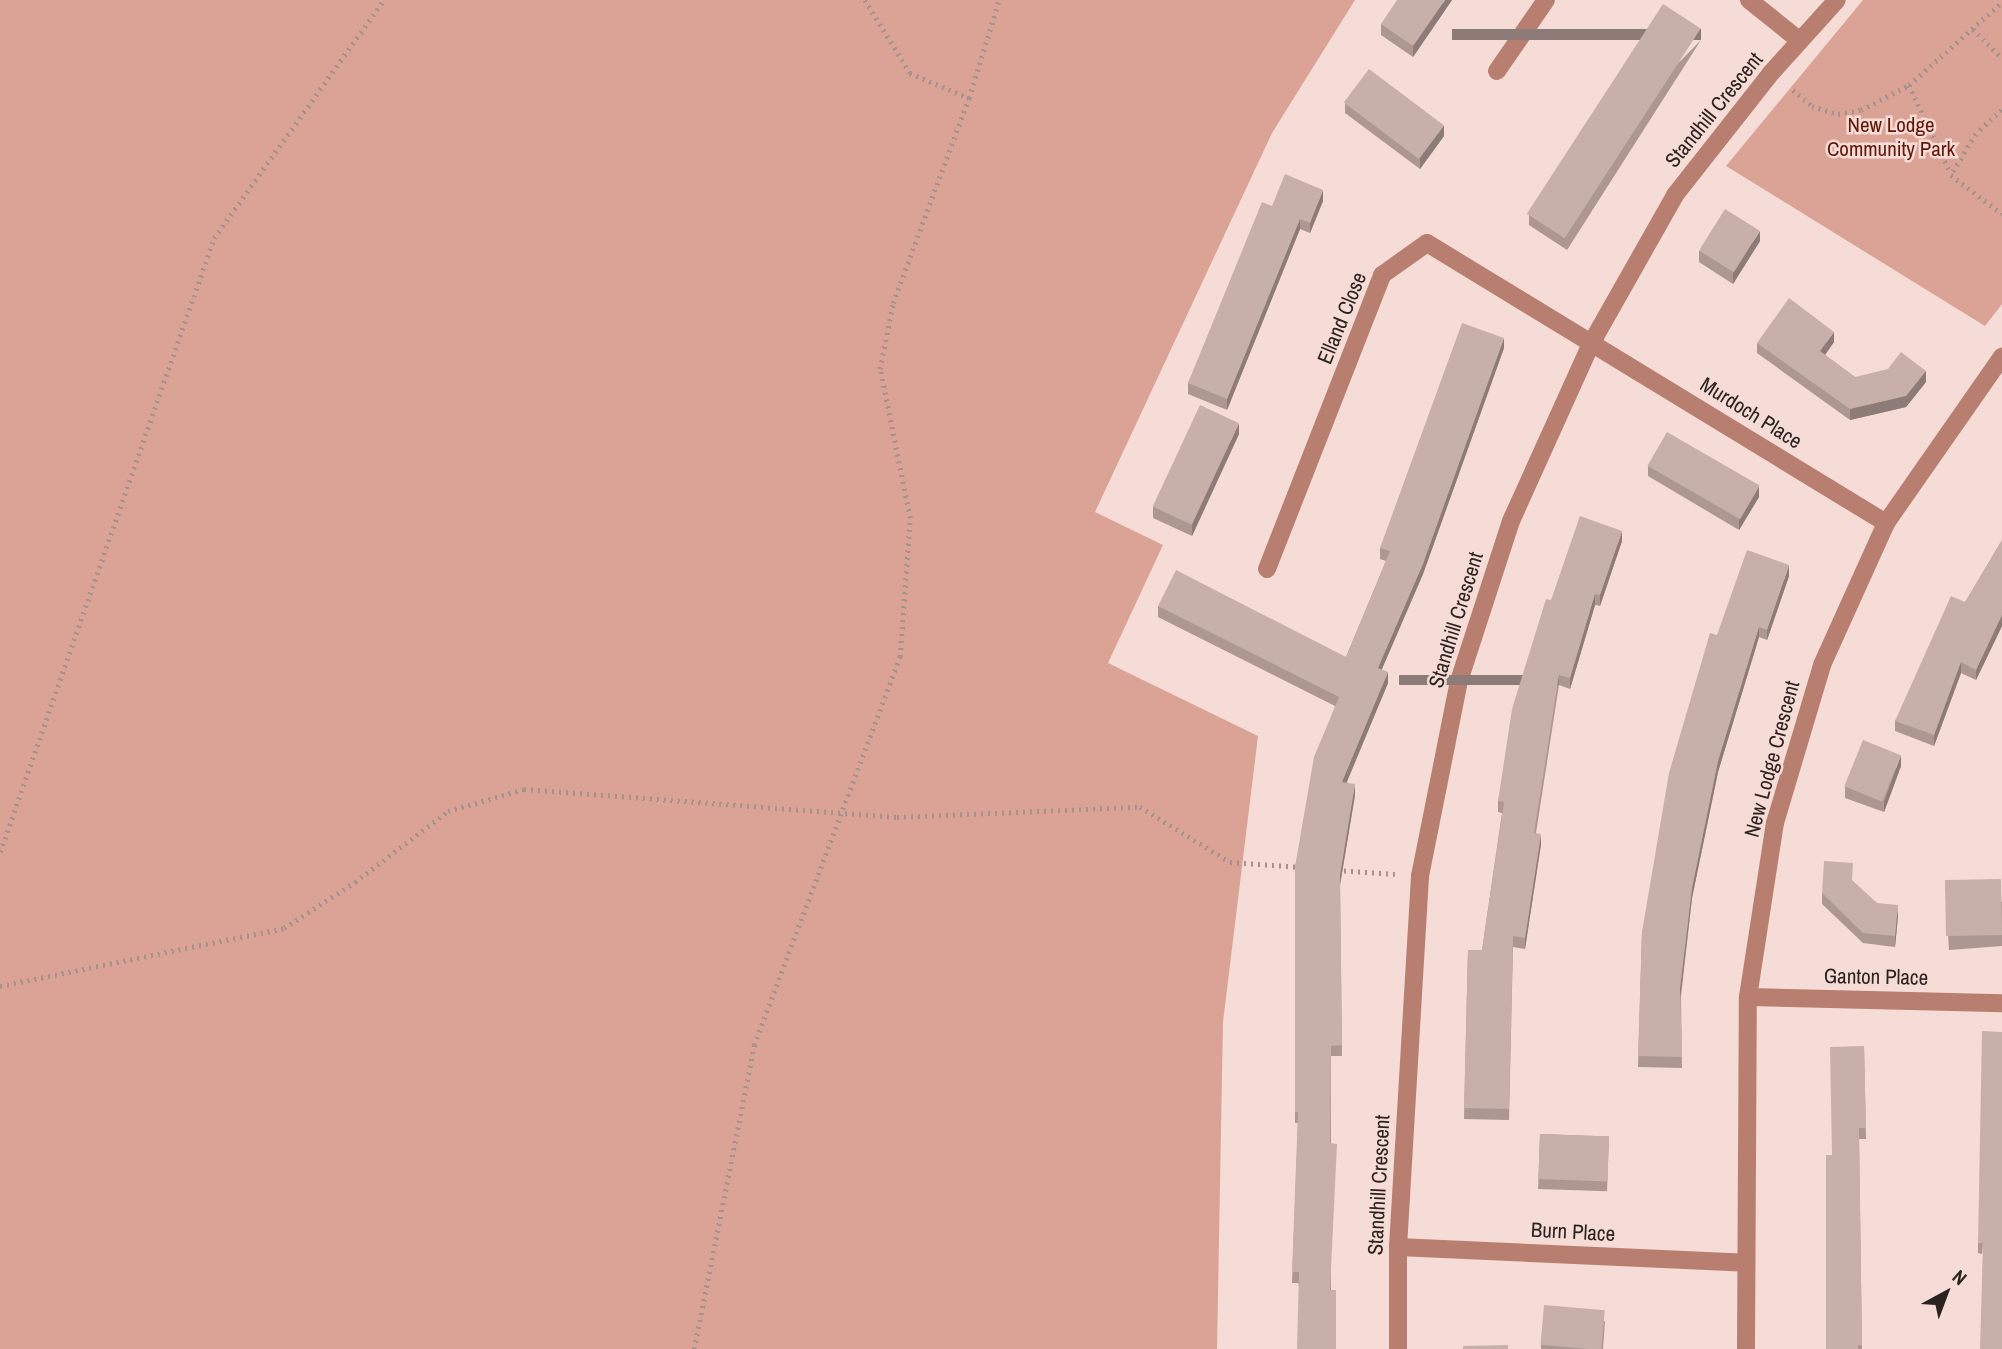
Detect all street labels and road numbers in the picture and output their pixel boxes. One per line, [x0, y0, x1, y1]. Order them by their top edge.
street label: Standhill Crescent [1660, 47, 1768, 173]
street label: Elland Close [1312, 268, 1372, 368]
street label: Murdoch Place [1696, 372, 1806, 454]
street label: Standhill Crescent [1423, 549, 1489, 691]
street label: New Lodge Crescent [1739, 678, 1805, 840]
street label: Ganton Place [1824, 963, 1928, 991]
street label: Standhill Crescent [1363, 1114, 1395, 1256]
street label: Burn Place [1530, 1217, 1616, 1247]

